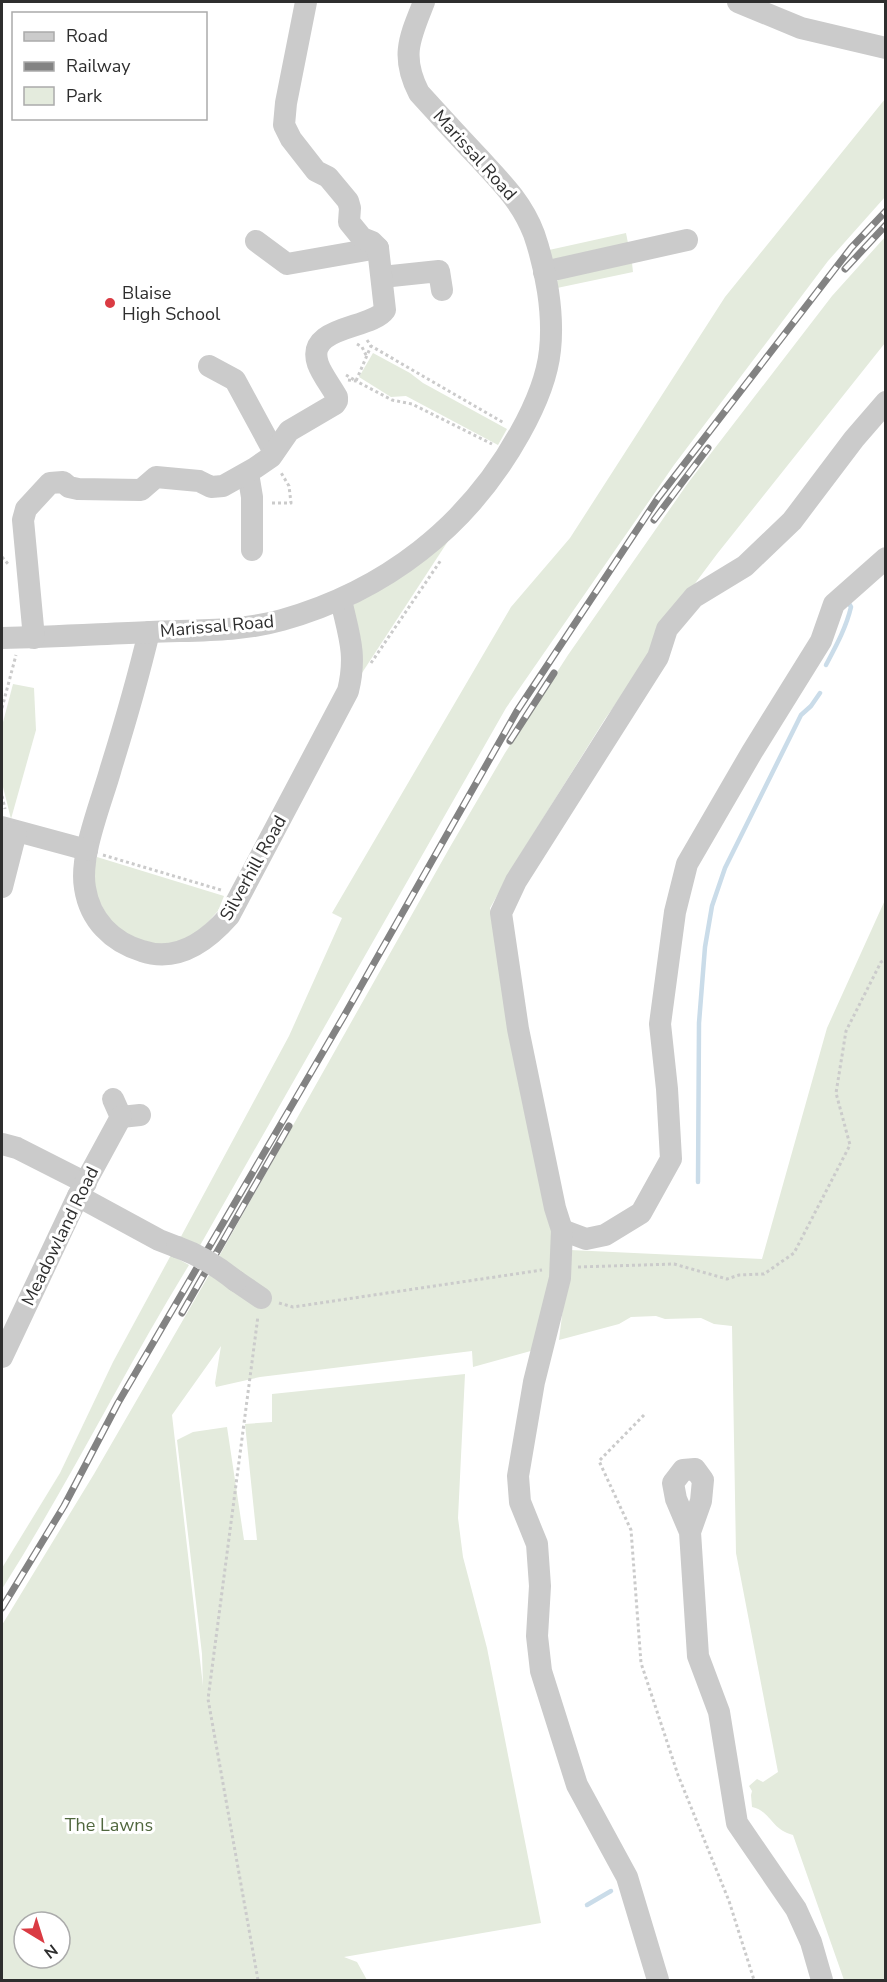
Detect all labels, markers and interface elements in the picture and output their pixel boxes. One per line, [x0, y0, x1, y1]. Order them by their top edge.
legend [12, 12, 207, 120]
text: Road [66, 24, 108, 48]
text: Railway [66, 54, 131, 78]
text: Park [66, 84, 103, 108]
street label: Marissal Road [428, 105, 522, 205]
place label: Blaise High School [122, 281, 221, 326]
marker: Blaise High School [103, 296, 117, 310]
street label: Marissal Road [159, 609, 275, 643]
street label: Silverhill Road [214, 811, 292, 925]
street label: Meadowland Road [16, 1162, 104, 1310]
park label: The Lawns [65, 1813, 153, 1837]
north arrow [12, 1910, 72, 1970]
text: N [39, 1939, 62, 1963]

